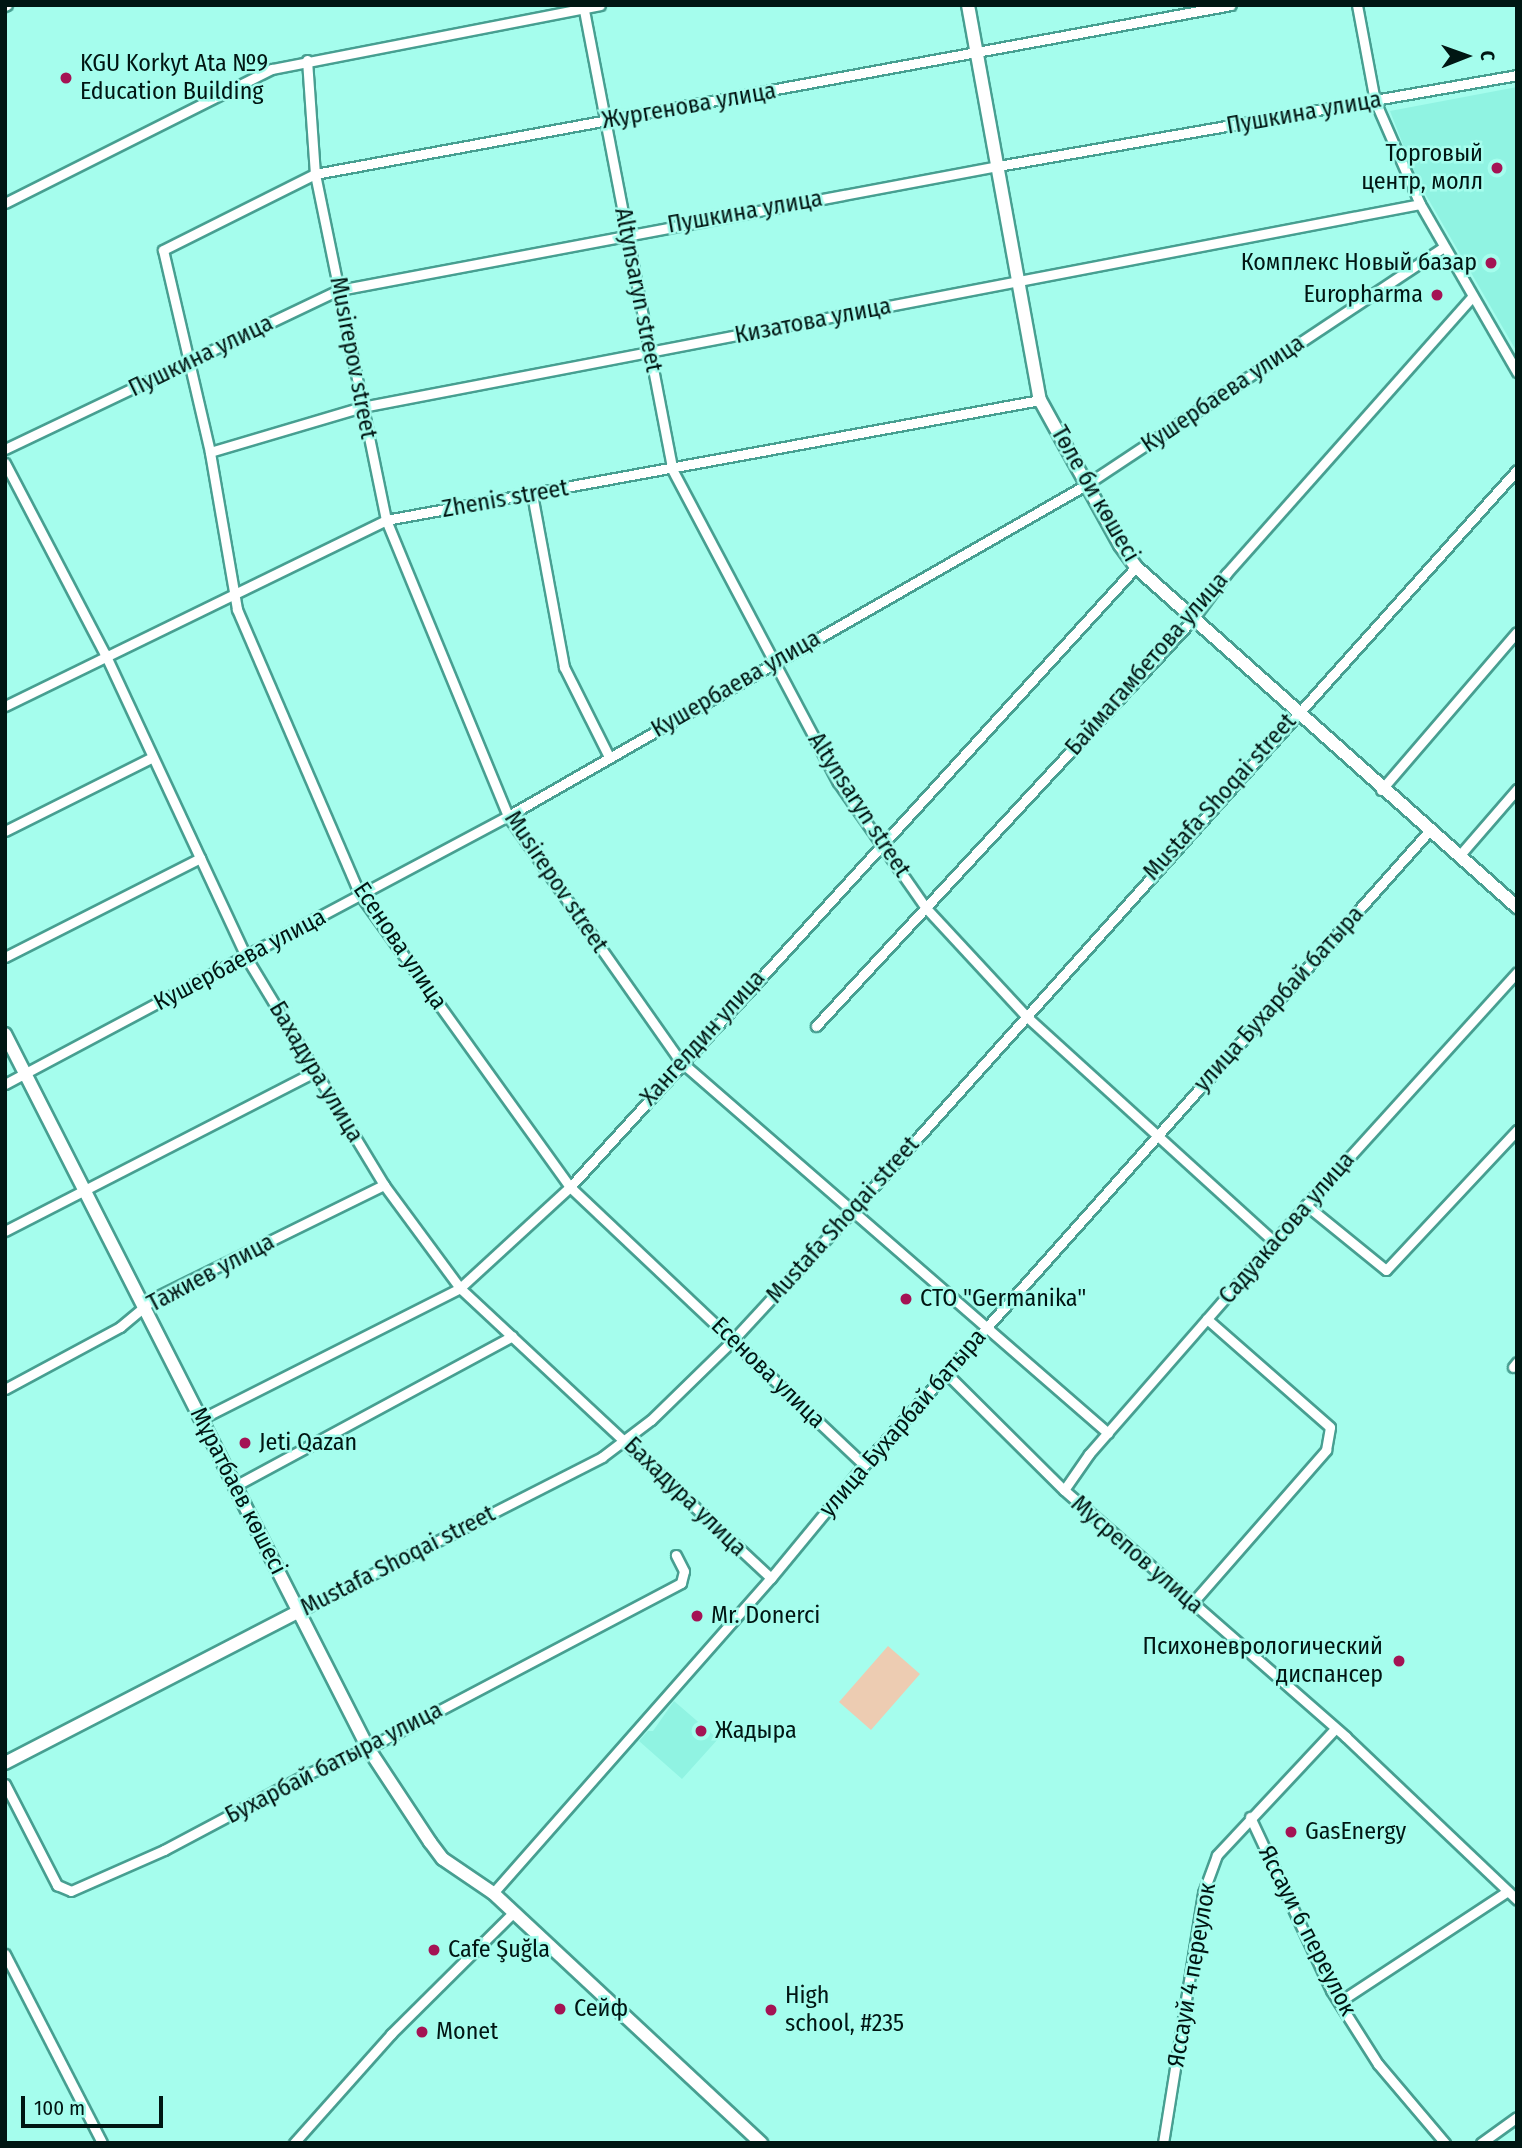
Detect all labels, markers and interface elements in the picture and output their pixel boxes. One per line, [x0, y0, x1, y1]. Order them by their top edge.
north arrow [1431, 21, 1501, 91]
place label: KGU Korkyt Ata №9 Education Building [80, 50, 268, 106]
text: С [1476, 50, 1499, 61]
marker: KGU Korkyt Ata №9 Education Building [58, 70, 74, 86]
street label: Жургенова улица [600, 77, 778, 135]
street label: Пушкина улица [1224, 85, 1384, 141]
place label: Торговый центр, молл [1361, 140, 1483, 196]
marker: Торговый центр, молл [1489, 160, 1505, 176]
street label: Пушкина улица [665, 184, 825, 240]
street label: Altynsaryn street [608, 205, 668, 375]
place label: Комплекс Новый базар [1241, 249, 1477, 277]
marker: Комплекс Новый базар [1483, 255, 1499, 271]
street label: Musirepov street [323, 275, 383, 441]
place label: Europharma [1303, 281, 1423, 309]
marker: Europharma [1429, 287, 1445, 303]
street label: Кизатова улица [732, 292, 894, 350]
street label: Пушкина улица [124, 309, 278, 403]
street label: Кушербаева улица [1136, 329, 1310, 459]
street label: Төле би көшесі [1045, 421, 1145, 567]
street label: Zhenis street [440, 474, 570, 524]
street label: Баймагамбетова улица [1060, 567, 1234, 761]
street label: Кушербаева улица [646, 624, 826, 744]
street label: Mustafa Shoqai street [1138, 708, 1302, 886]
street label: Altynsaryn street [802, 727, 916, 883]
street label: Musirepov street [498, 806, 614, 958]
street label: Есенова улица [347, 877, 453, 1015]
street label: улица Бухарбай батыра [1188, 900, 1370, 1098]
street label: Кушербаева улица [149, 903, 331, 1017]
street label: Хангелдин улица [635, 964, 771, 1112]
street label: Бахадура улица [263, 996, 369, 1148]
street label: Mustafa Shoqai street [761, 1131, 925, 1309]
street label: Садуакасова улица [1213, 1146, 1361, 1310]
street label: Тажиев улица [143, 1228, 279, 1318]
place label: СТО "Germanika" [920, 1285, 1086, 1313]
marker: СТО "Germanika" [898, 1291, 914, 1307]
street label: Есенова улица [705, 1312, 831, 1434]
street label: улица Бухарбай батыра [813, 1323, 993, 1523]
street label: Мұратбаев көшесі [183, 1403, 293, 1579]
place label: Jeti Qazan [259, 1429, 357, 1457]
street label: Бахадура улица [618, 1431, 752, 1563]
marker: Jeti Qazan [237, 1435, 253, 1451]
street label: Мусрепов улица [1065, 1490, 1209, 1620]
street label: Mustafa Shoqai street [296, 1500, 500, 1622]
place label: Mr. Donerci [711, 1602, 820, 1630]
marker: Mr. Donerci [689, 1608, 705, 1624]
place label: Психоневрологический диспансер [1142, 1633, 1383, 1689]
marker: Психоневрологический диспансер [1389, 1651, 1409, 1671]
street label: Бухарбай батыра улица [221, 1696, 447, 1830]
place label: Жадыра [715, 1717, 797, 1745]
marker: Жадыра [693, 1723, 709, 1739]
place label: GasEnergy [1305, 1818, 1406, 1846]
marker: GasEnergy [1283, 1824, 1299, 1840]
street label: Яссауи 6 переулок [1252, 1841, 1362, 2021]
street label: Яссауй 4 переулок [1162, 1881, 1222, 2069]
place label: Cafe Şuğla [448, 1936, 550, 1964]
marker: Cafe Şuğla [426, 1942, 442, 1958]
place label: High school, #235 [785, 1982, 904, 2038]
place label: Сейф [574, 1995, 628, 2023]
marker: Сейф [552, 2001, 568, 2017]
marker: High school, #235 [763, 2002, 779, 2018]
place label: Monet [436, 2018, 498, 2046]
marker: Monet [414, 2024, 430, 2040]
scale bar [24, 2082, 166, 2126]
text: 100 m [34, 2095, 85, 2121]

